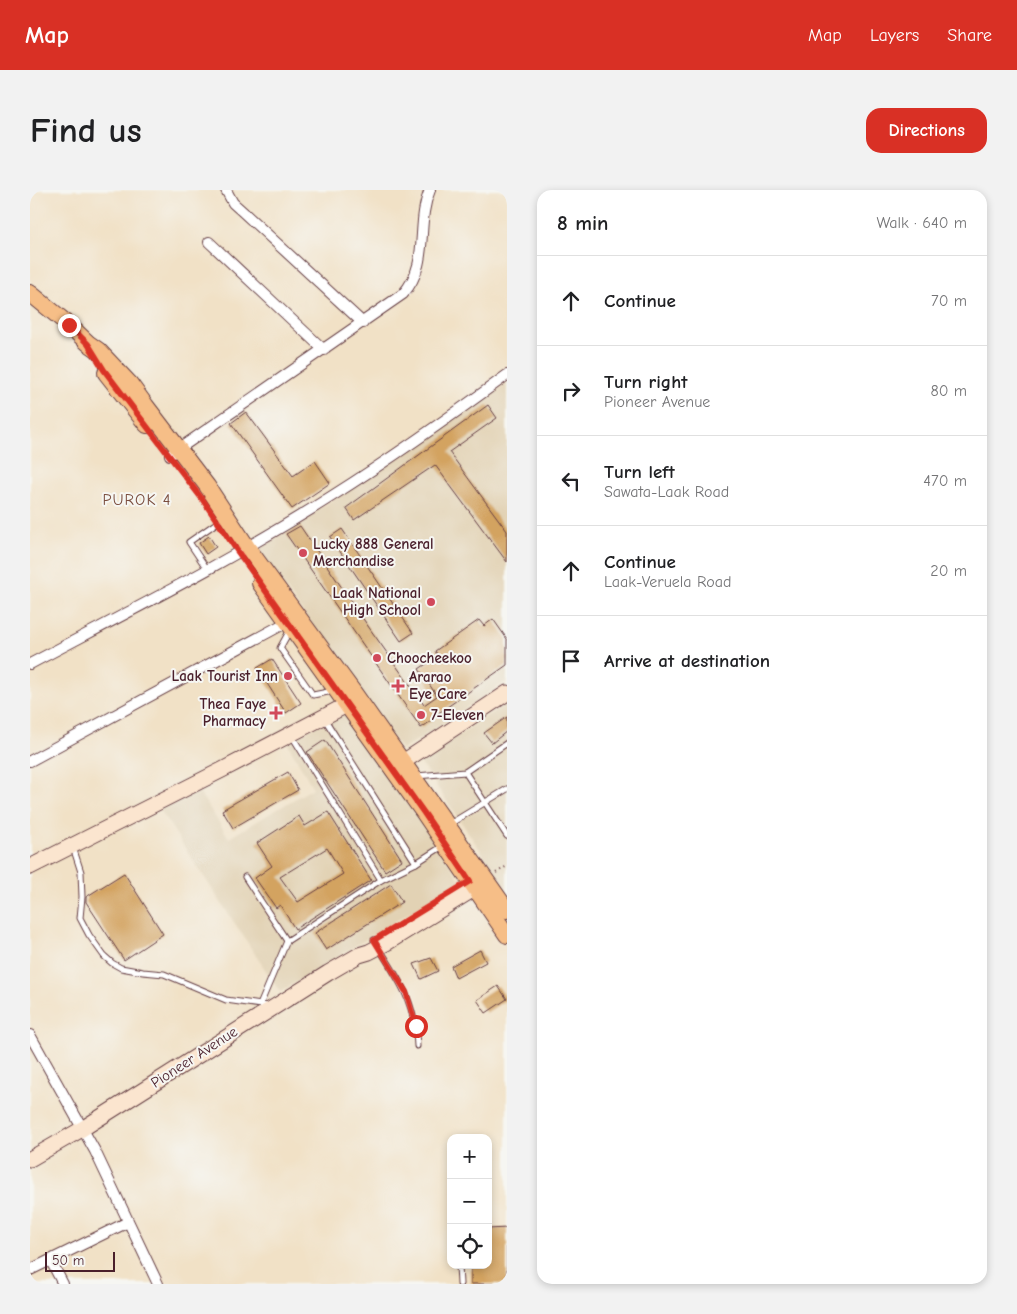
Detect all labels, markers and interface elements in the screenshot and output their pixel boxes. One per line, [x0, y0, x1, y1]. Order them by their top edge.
text: Map [25, 21, 69, 49]
text: Map [808, 25, 842, 46]
text: Layers [870, 25, 919, 46]
text: Share [947, 25, 992, 46]
button: Directions [866, 108, 987, 153]
text: Find us [30, 110, 142, 151]
text: 8 min [557, 211, 608, 235]
text: Walk · 640 m [876, 214, 967, 232]
icon: ahead [557, 287, 585, 315]
text: Continue [604, 290, 676, 312]
text: 70 m [931, 292, 967, 310]
route end [58, 314, 81, 337]
text: Turn right [604, 371, 688, 393]
icon: right [557, 377, 585, 405]
text: 80 m [930, 382, 967, 400]
text: Pioneer Avenue [604, 393, 710, 411]
text: Turn left [604, 461, 675, 483]
icon: left [557, 467, 585, 495]
text: 470 m [923, 472, 967, 490]
text: Sawata-Laak Road [604, 483, 729, 501]
district label: PUROK 4 [103, 491, 171, 509]
place label: Lucky 888 General Merchandise [313, 535, 434, 570]
marker: Lucky 888 General Merchandise [297, 547, 309, 559]
text: Continue [604, 551, 676, 573]
icon: ahead [557, 557, 585, 585]
text: 20 m [930, 562, 967, 580]
text: Laak-Veruela Road [604, 573, 732, 591]
place label: Laak National High School [332, 584, 421, 619]
marker: Laak National High School [425, 596, 437, 608]
icon: arrive [557, 647, 585, 675]
place label: Choocheekoo [387, 649, 472, 667]
text: Arrive at destination [604, 650, 770, 672]
marker: Choocheekoo [371, 652, 383, 664]
place label: Laak Tourist Inn [172, 667, 278, 685]
place label: Ararao Eye Care [409, 668, 467, 703]
marker: Laak Tourist Inn [282, 670, 294, 682]
marker: Ararao Eye Care [391, 679, 405, 693]
place label: Thea Faye Pharmacy [200, 695, 266, 730]
place label: 7-Eleven [431, 706, 484, 724]
marker: Thea Faye Pharmacy [270, 707, 282, 719]
marker: 7-Eleven [415, 709, 427, 721]
route start [405, 1015, 428, 1038]
street label: Pioneer Avenue [147, 1022, 241, 1092]
map controls [447, 1134, 492, 1269]
button: + [447, 1134, 492, 1179]
button: − [447, 1179, 492, 1224]
button: locate [447, 1224, 492, 1269]
scale bar [45, 1249, 115, 1272]
text: 50 m [52, 1252, 84, 1269]

